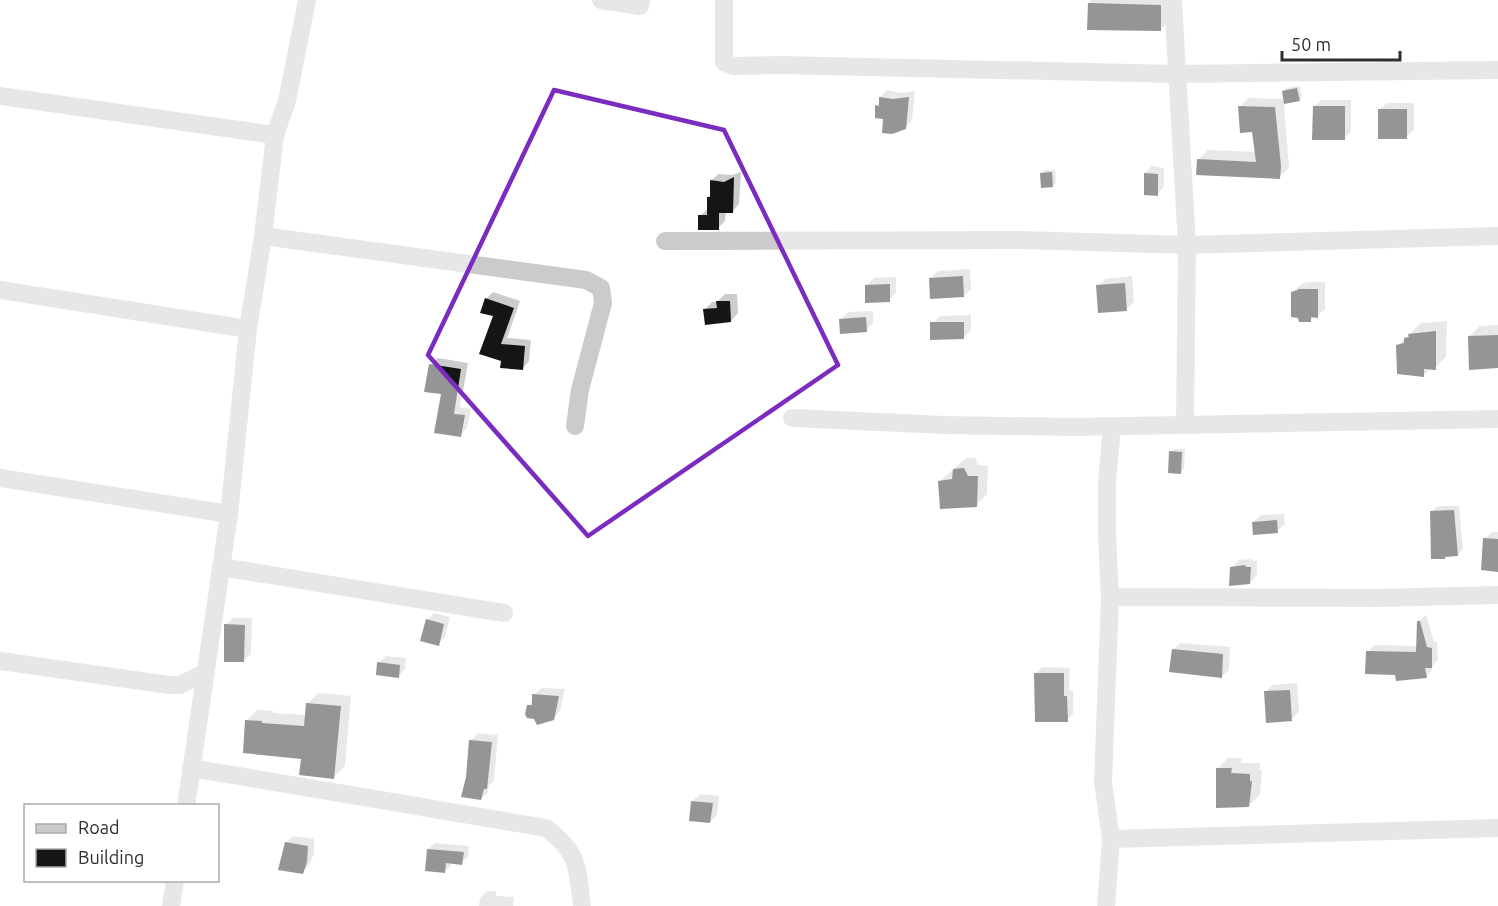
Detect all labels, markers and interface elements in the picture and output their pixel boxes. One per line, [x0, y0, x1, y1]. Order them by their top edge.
scale bar [1282, 24, 1400, 62]
text: 50 m [1291, 34, 1331, 54]
legend [24, 804, 219, 882]
text: Road [78, 817, 120, 837]
text: Building [78, 847, 144, 867]

